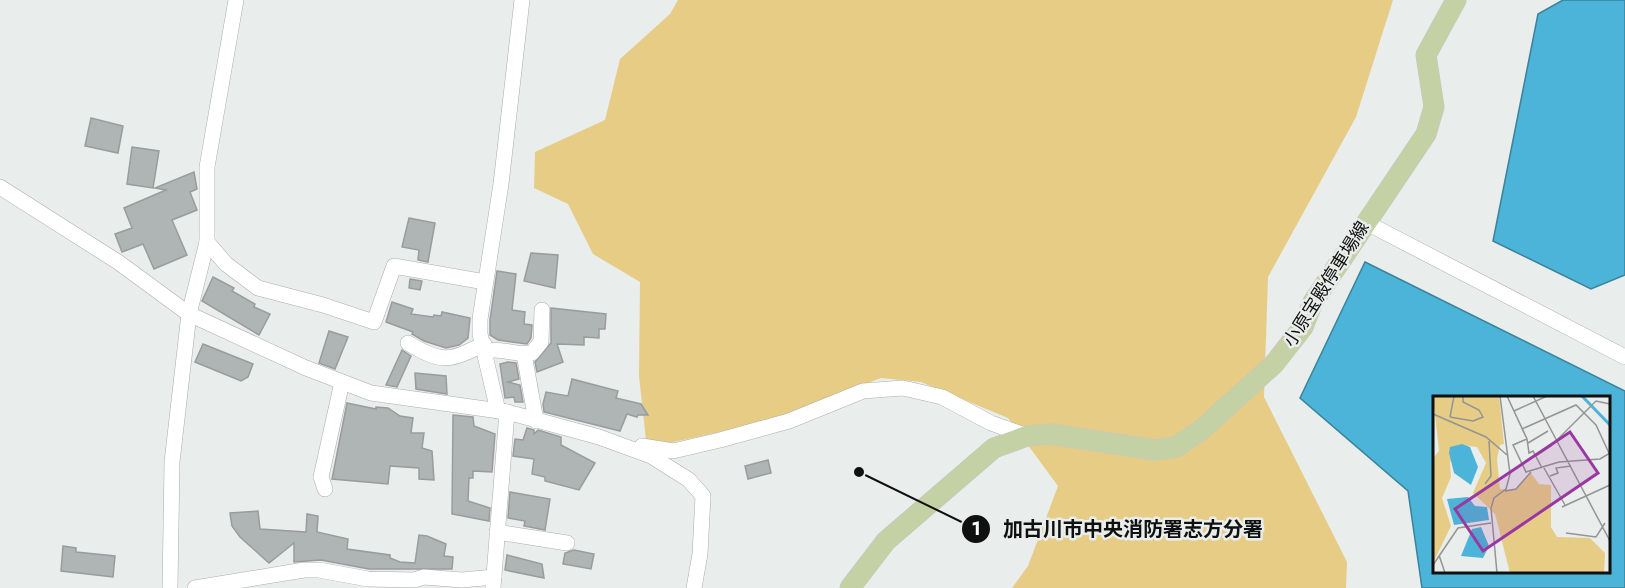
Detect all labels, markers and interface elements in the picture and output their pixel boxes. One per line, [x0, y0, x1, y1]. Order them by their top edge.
street label: 小原宝殿停車場線 [1277, 216, 1375, 352]
inset map [1433, 396, 1610, 573]
callout: 加古川市中央消防署志方分署 [961, 510, 1275, 548]
text: 加古川市中央消防署志方分署 [1003, 515, 1263, 544]
text: 1 [971, 516, 981, 542]

